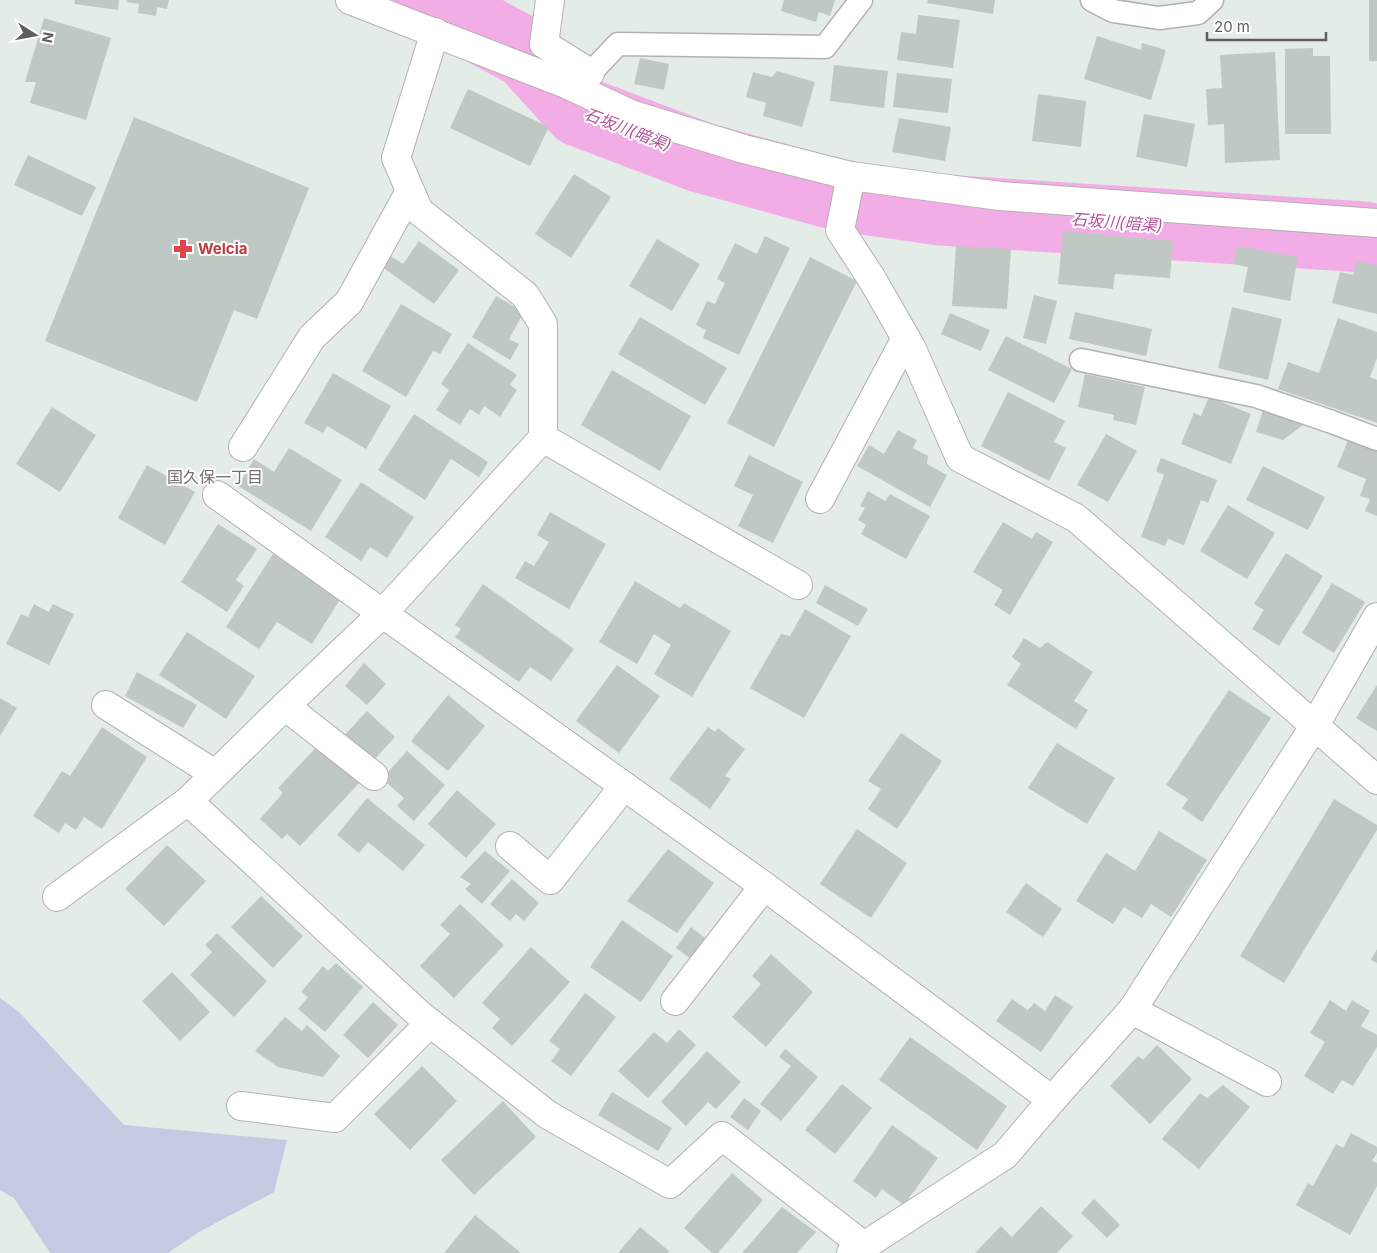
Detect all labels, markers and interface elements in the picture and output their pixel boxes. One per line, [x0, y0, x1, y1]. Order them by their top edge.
north arrow [10, 10, 60, 60]
scale bar [1207, 10, 1326, 42]
text: 20 m [1214, 17, 1250, 36]
text: N [39, 31, 58, 44]
water label: 石坂川(暗渠) [582, 103, 674, 155]
water label: 石坂川(暗渠) [1071, 209, 1163, 235]
pharmacy icon: Welcia [172, 238, 194, 260]
place label: Welcia [198, 239, 247, 258]
district label: 国久保一丁目 [167, 467, 263, 487]

